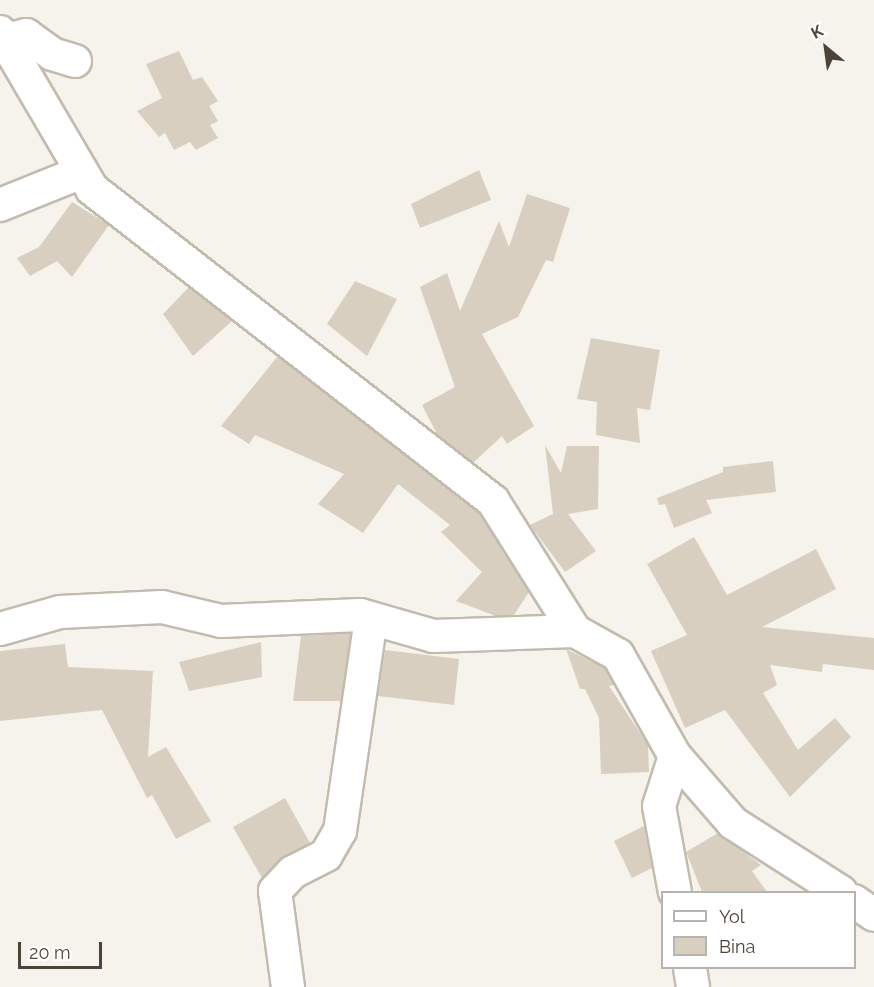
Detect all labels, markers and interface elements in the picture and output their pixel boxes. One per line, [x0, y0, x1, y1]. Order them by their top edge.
north arrow [796, 18, 856, 78]
text: K [808, 21, 826, 43]
legend [661, 891, 856, 969]
text: Yol [719, 906, 745, 927]
scale bar [21, 930, 105, 968]
text: Bina [719, 936, 755, 957]
text: 20 m [29, 942, 71, 963]

